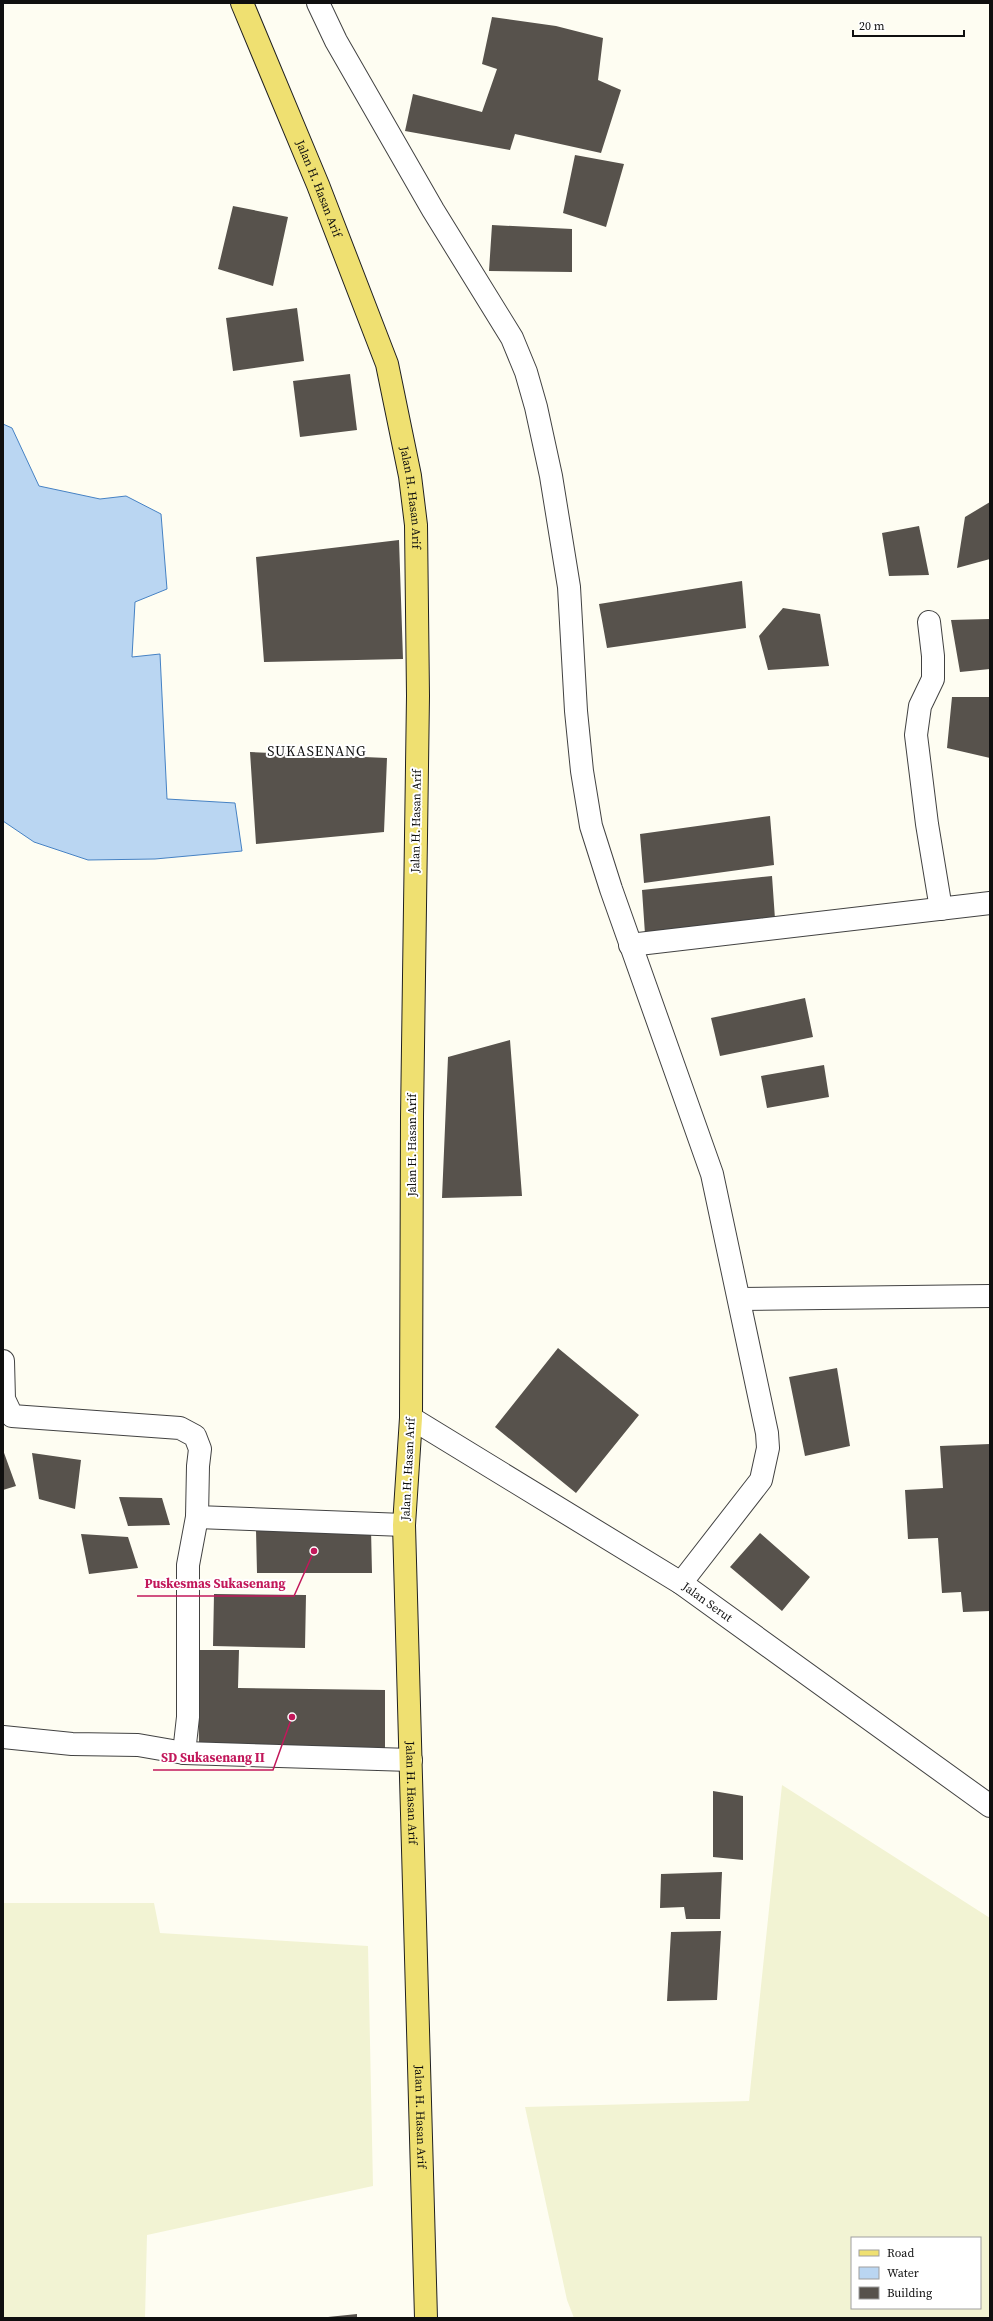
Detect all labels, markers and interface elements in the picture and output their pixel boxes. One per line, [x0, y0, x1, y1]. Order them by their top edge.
scale bar [853, 12, 964, 38]
text: 20 m [859, 18, 885, 34]
street label: Jalan H. Hasan Arif [292, 137, 346, 241]
street label: Jalan H. Hasan Arif [396, 444, 424, 551]
district label: SUKASENANG [267, 741, 367, 761]
street label: Jalan H. Hasan Arif [407, 768, 425, 874]
street label: Jalan H. Hasan Arif [404, 1092, 420, 1198]
street label: Jalan H. Hasan Arif [397, 1415, 419, 1522]
callout: Puskesmas Sukasenang [137, 1571, 294, 1596]
text: Puskesmas Sukasenang [144, 1575, 286, 1592]
street label: Jalan Serut [678, 1578, 736, 1626]
street label: Jalan H. Hasan Arif [402, 1740, 421, 1846]
callout: SD Sukasenang II [153, 1745, 273, 1770]
text: SD Sukasenang II [161, 1749, 265, 1766]
street label: Jalan H. Hasan Arif [411, 2064, 430, 2170]
legend [851, 2237, 981, 2309]
text: Road [887, 2245, 914, 2261]
text: Water [887, 2265, 919, 2281]
text: Building [887, 2285, 932, 2301]

